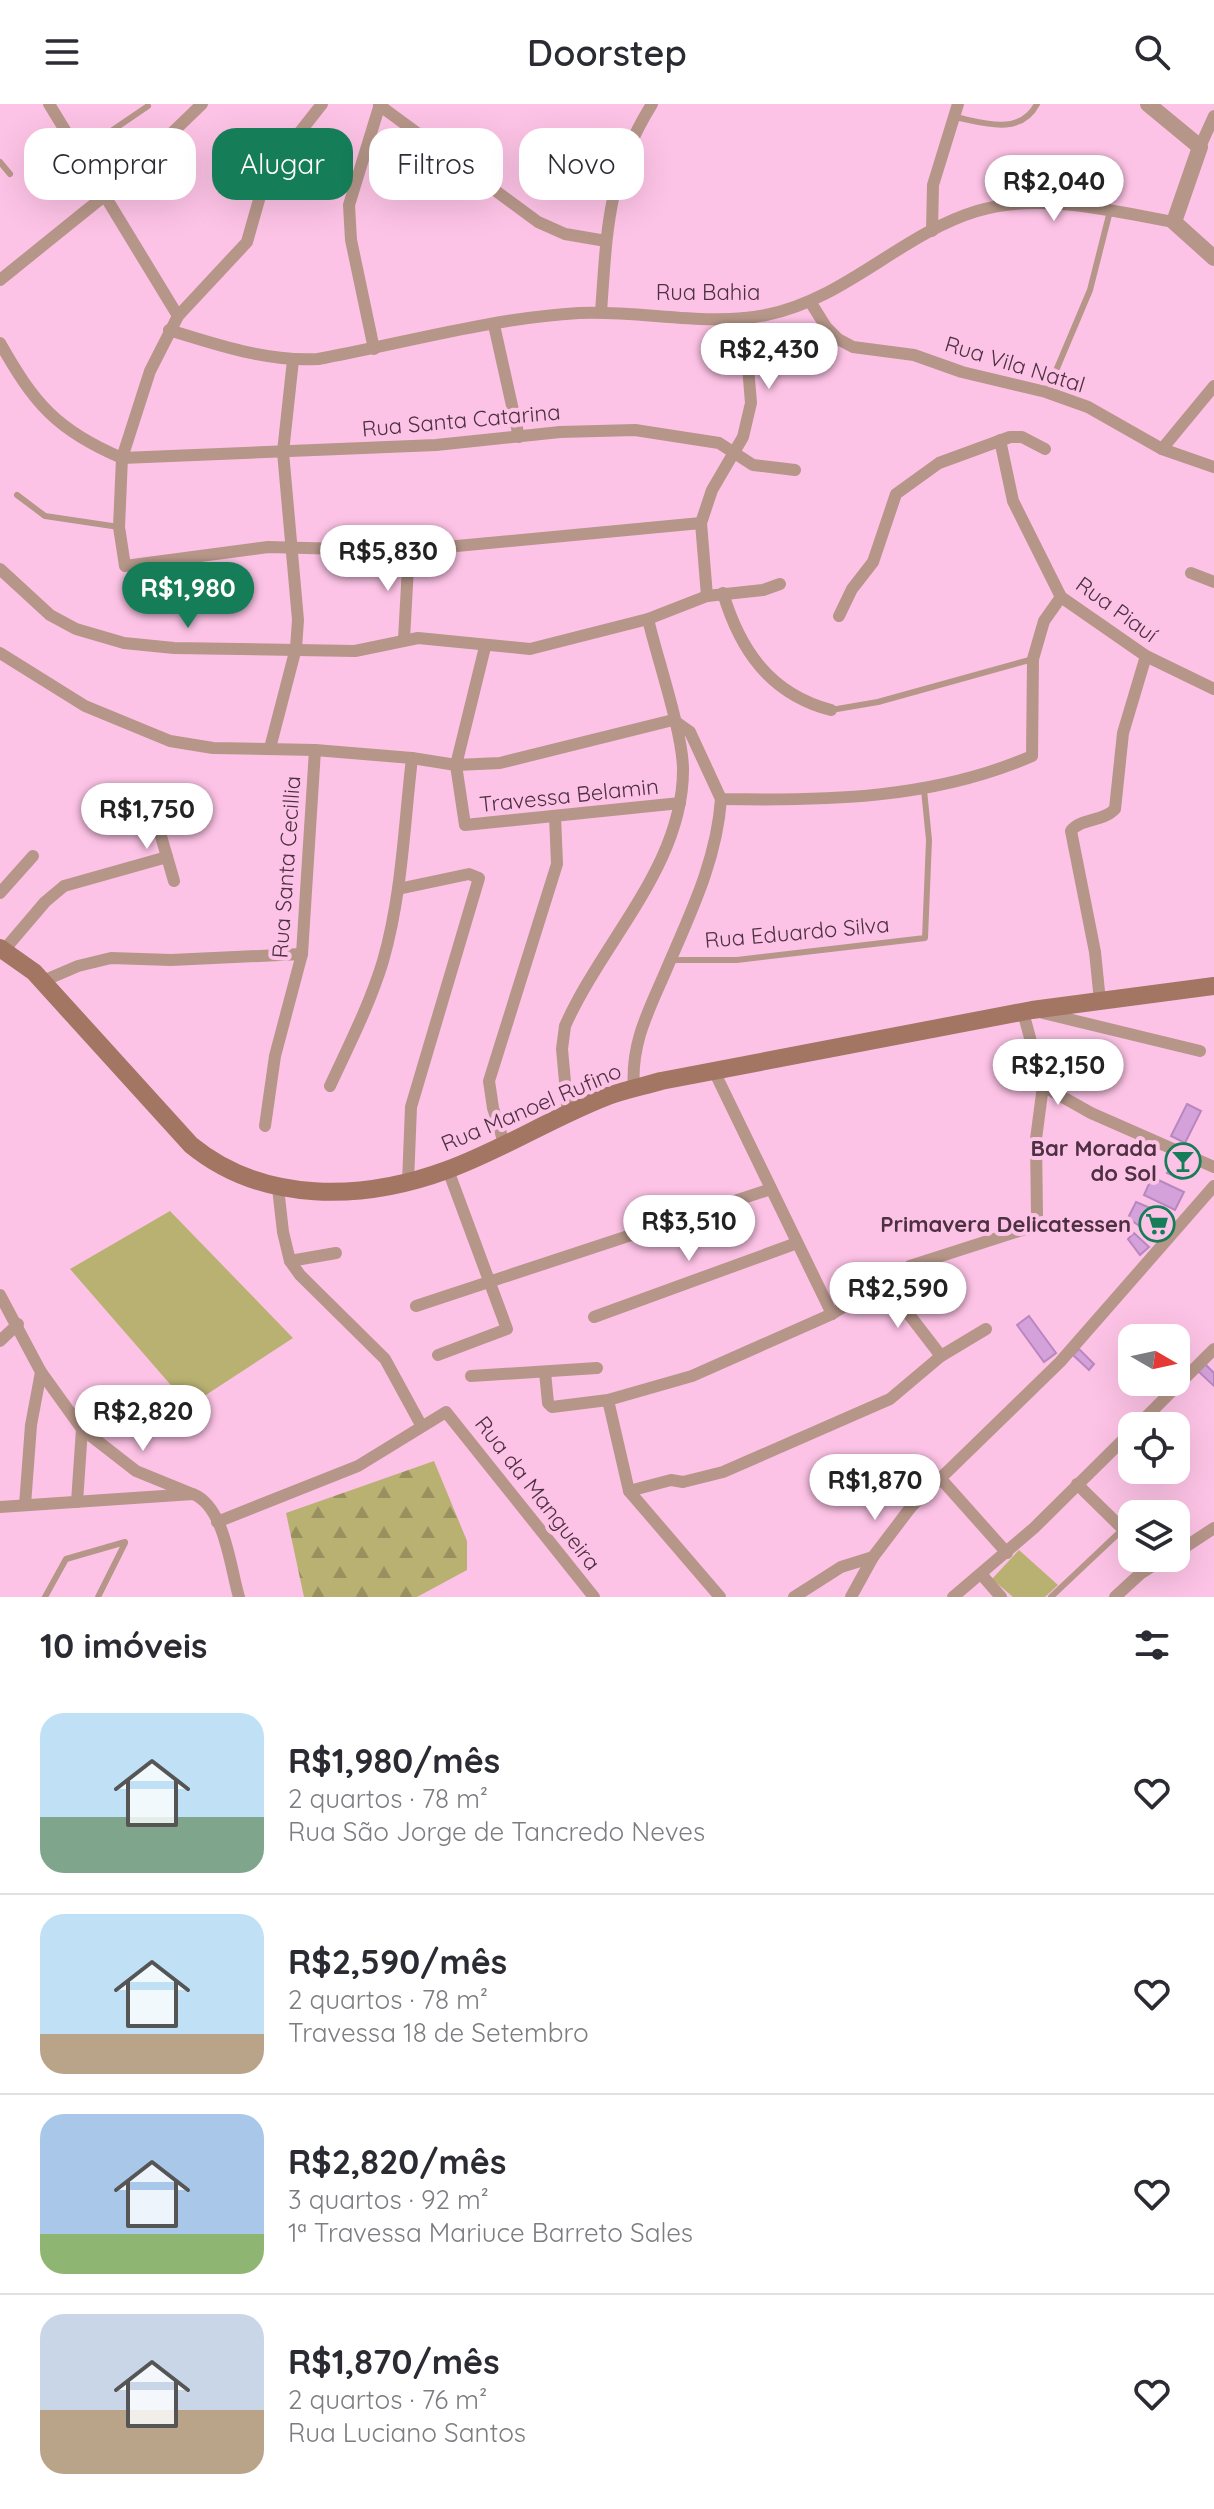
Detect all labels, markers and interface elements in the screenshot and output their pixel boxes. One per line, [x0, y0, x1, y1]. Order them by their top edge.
icon: menu [40, 30, 84, 74]
text: Doorstep [527, 30, 687, 75]
icon: search [1130, 30, 1174, 74]
chip: Comprar [24, 128, 196, 200]
chip: Alugar [212, 128, 353, 200]
chip: Filtros [369, 128, 503, 200]
chip: Novo [519, 128, 644, 200]
pin: R$2,040 [980, 155, 1128, 223]
text: R$2,040 [1003, 164, 1105, 197]
street label: Rua Bahia [656, 278, 760, 306]
pin: R$2,430 [695, 323, 843, 391]
street label: Rua Vila Natal [941, 329, 1089, 399]
text: R$2,430 [719, 332, 819, 365]
street label: Rua Santa Catarina [361, 397, 561, 443]
pin: R$5,830 [314, 525, 462, 593]
text: R$5,830 [338, 534, 438, 567]
pin: R$1,980 [114, 562, 262, 630]
street label: Rua Piauí [1071, 570, 1164, 648]
text: R$1,980 [140, 571, 236, 604]
street label: Travessa Belamin [478, 772, 660, 818]
street label: Rua Santa Cecillia [266, 775, 306, 959]
pin: R$1,750 [73, 783, 221, 851]
text: R$1,750 [99, 792, 195, 825]
street label: Rua Eduardo Silva [703, 910, 891, 954]
pin: R$2,150 [984, 1039, 1132, 1107]
text: R$2,150 [1011, 1048, 1105, 1081]
street label: Rua Manoel Rufino [437, 1056, 625, 1158]
place label: Bar Morada do Sol [1031, 1134, 1157, 1187]
bar icon: Bar Morada do Sol [1164, 1142, 1202, 1180]
pin: R$3,510 [615, 1195, 763, 1263]
text: R$3,510 [641, 1204, 737, 1237]
supermarket icon: Primavera Delicatessen [1138, 1205, 1176, 1243]
place label: Primavera Delicatessen [880, 1210, 1131, 1238]
pin: R$2,590 [824, 1262, 972, 1330]
text: R$2,590 [847, 1271, 949, 1304]
north arrow [1118, 1324, 1190, 1396]
map controls [1118, 1324, 1190, 1572]
pin: R$2,820 [69, 1385, 217, 1453]
text: R$2,820 [93, 1394, 193, 1427]
street label: Rua da Mangueira [469, 1410, 607, 1576]
button: locate [1118, 1412, 1190, 1484]
pin: R$1,870 [801, 1454, 949, 1522]
text: R$1,870 [827, 1463, 923, 1496]
button: layers [1118, 1500, 1190, 1572]
icon: filters [1130, 1623, 1174, 1667]
text: 10 imóveis [40, 1624, 207, 1667]
text: R$1,980/mês [288, 1739, 500, 1782]
icon: home [104, 1745, 200, 1841]
icon: heart [1130, 1771, 1174, 1815]
text: 2 quartos · 78 m² [288, 1782, 488, 1815]
text: Rua São Jorge de Tancredo Neves [288, 1815, 705, 1848]
text: R$2,590/mês [288, 1940, 507, 1983]
icon: home [104, 1946, 200, 2042]
icon: heart [1130, 1972, 1174, 2016]
text: 2 quartos · 78 m² [288, 1983, 488, 2016]
text: Travessa 18 de Setembro [288, 2016, 589, 2049]
text: R$2,820/mês [288, 2140, 506, 2183]
icon: home [104, 2146, 200, 2242]
icon: heart [1130, 2172, 1174, 2216]
text: 3 quartos · 92 m² [288, 2183, 489, 2216]
text: 1ª Travessa Mariuce Barreto Sales [288, 2216, 693, 2249]
text: R$1,870/mês [288, 2340, 500, 2383]
icon: home [104, 2346, 200, 2442]
icon: heart [1130, 2372, 1174, 2416]
text: 2 quartos · 76 m² [288, 2383, 487, 2416]
text: Rua Luciano Santos [288, 2416, 526, 2449]

